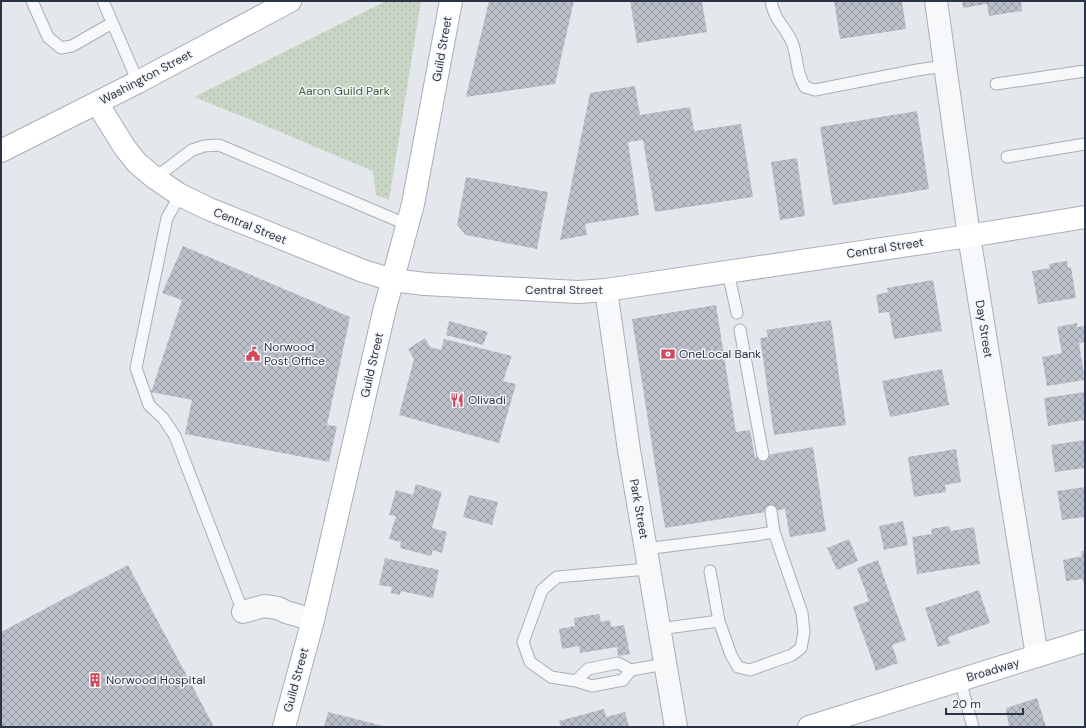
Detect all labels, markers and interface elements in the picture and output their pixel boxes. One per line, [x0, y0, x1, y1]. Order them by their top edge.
street label: Guild Street [428, 15, 456, 83]
street label: Washington Street [97, 46, 195, 108]
park label: Aaron Guild Park [298, 83, 390, 99]
street label: Central Street [211, 204, 289, 248]
street label: Central Street [845, 234, 925, 262]
street label: Central Street [525, 282, 603, 298]
street label: Day Street [972, 299, 997, 359]
street label: Guild Street [357, 331, 387, 399]
place label: Norwood Post Office [264, 339, 325, 369]
public building icon: Norwood Post Office [245, 346, 261, 362]
bank icon: OneLocal Bank [660, 346, 676, 362]
place label: OneLocal Bank [679, 346, 761, 362]
restaurant icon: Olivadi [449, 392, 465, 408]
place label: Olivadi [468, 392, 506, 408]
street label: Park Street [626, 478, 652, 541]
street label: Guild Street [280, 646, 312, 714]
street label: Broadway [965, 654, 1022, 686]
building icon: Norwood Hospital [87, 672, 103, 688]
place label: Norwood Hospital [106, 672, 205, 688]
scale bar [946, 690, 1023, 716]
text: 20 m [952, 696, 981, 712]

